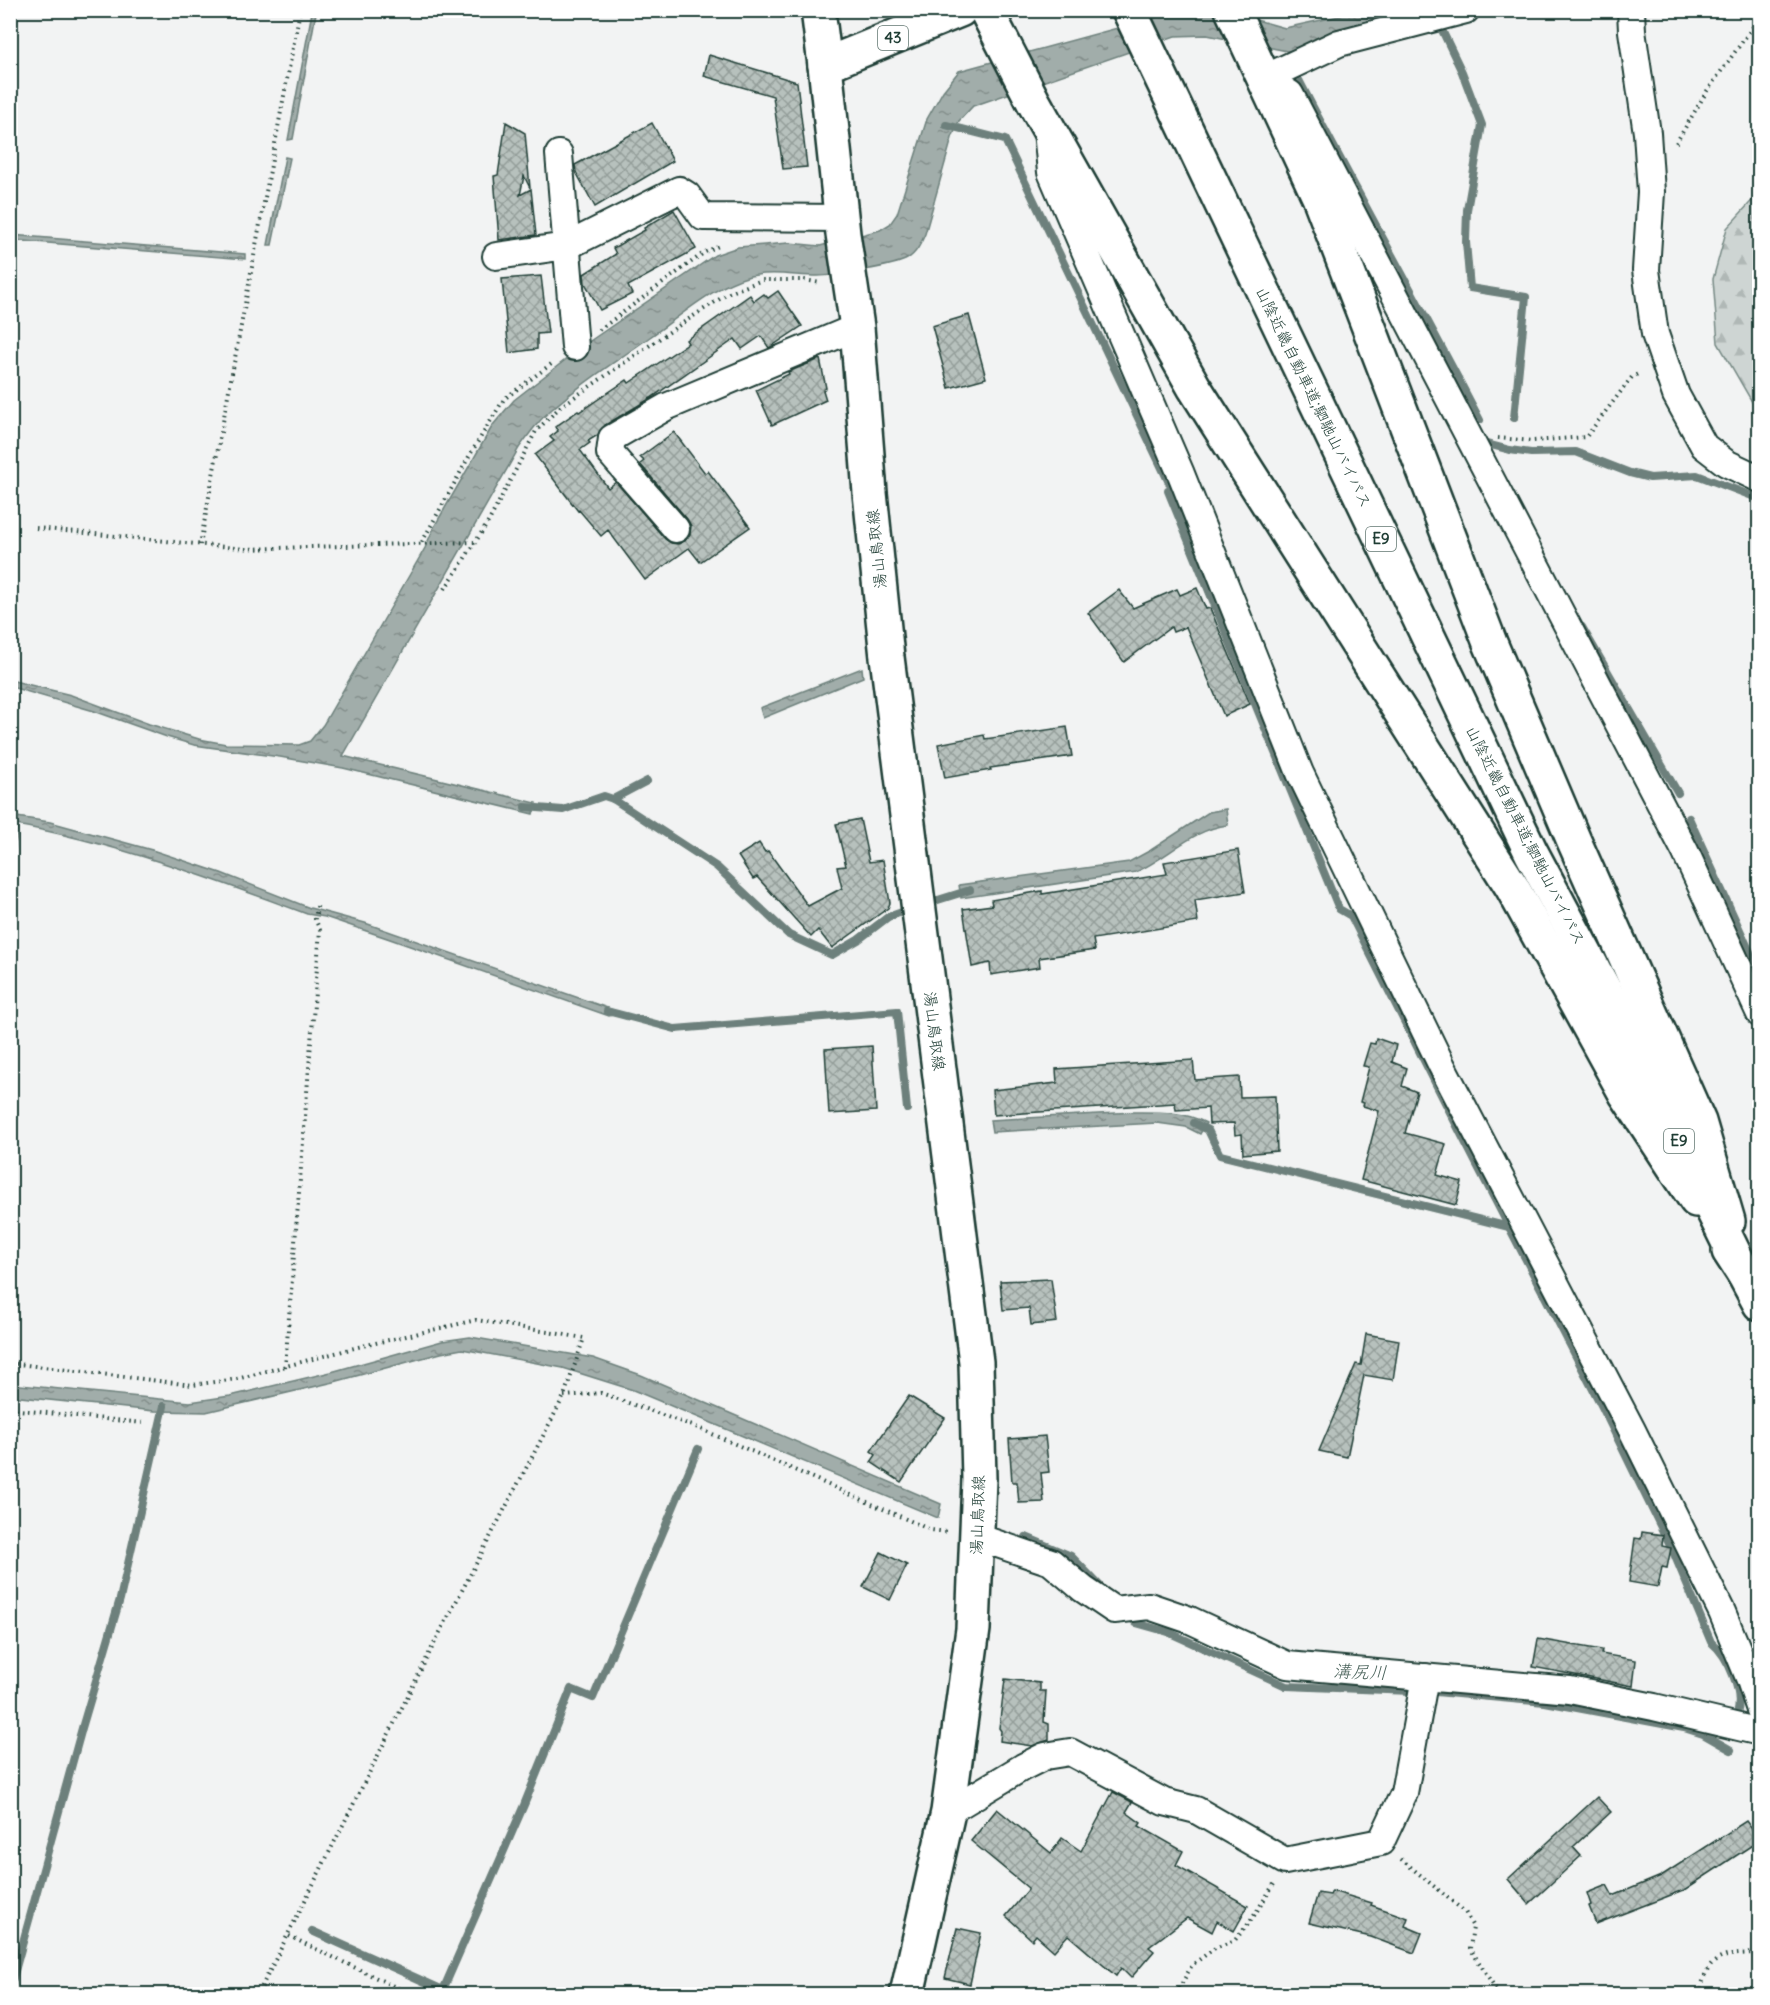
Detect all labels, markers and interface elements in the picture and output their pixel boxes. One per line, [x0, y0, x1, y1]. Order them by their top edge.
road number: 43 [878, 26, 908, 50]
street label: 山陰近畿自動車道;駟馳山バイパス [1252, 283, 1376, 511]
street label: 湯山鳥取線 [862, 508, 890, 590]
road number: E9 [1366, 527, 1396, 551]
street label: 山陰近畿自動車道;駟馳山バイパス [1462, 722, 1590, 948]
street label: 湯山鳥取線 [920, 990, 950, 1072]
road number: E9 [1664, 1129, 1694, 1153]
street label: 湯山鳥取線 [966, 1475, 988, 1555]
water label: 溝尻川 [1333, 1659, 1387, 1684]

